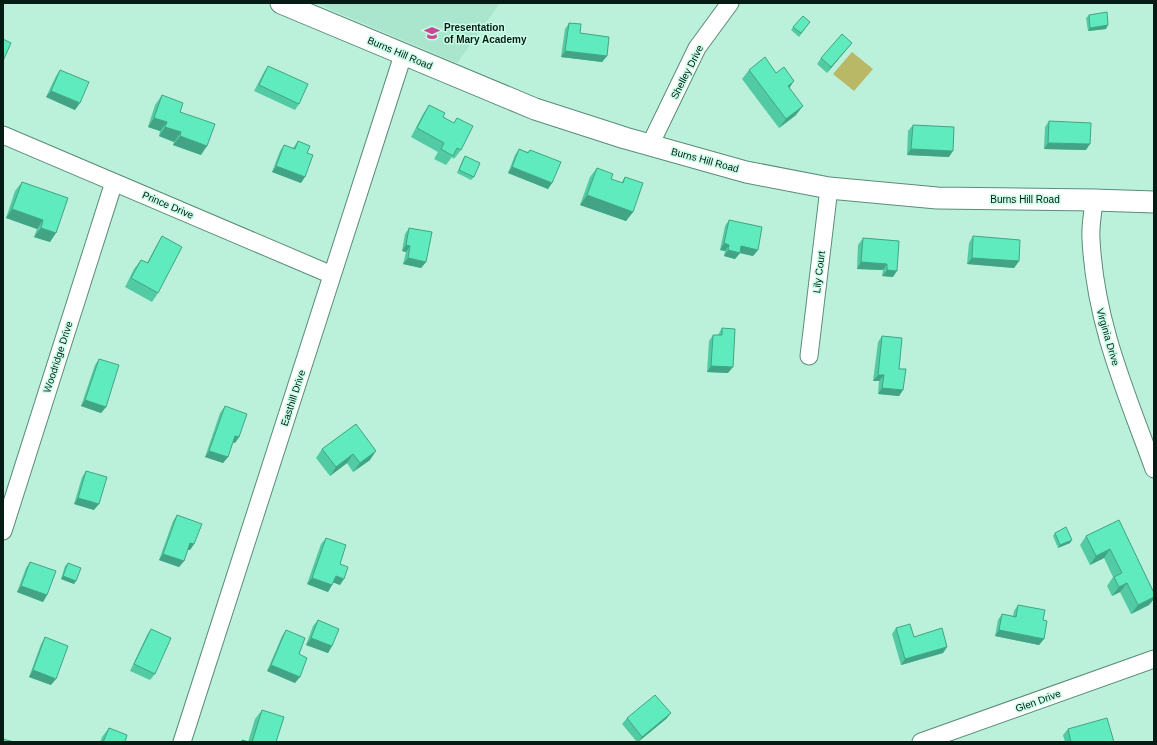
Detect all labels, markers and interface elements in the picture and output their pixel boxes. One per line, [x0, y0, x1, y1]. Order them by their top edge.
place label: Presentation of Mary Academy [444, 22, 527, 45]
school or university icon: Presentation of Mary Academy [423, 24, 441, 42]
street label: Burns Hill Road [366, 34, 434, 72]
street label: Shelley Drive [669, 43, 705, 101]
street label: Burns Hill Road [670, 146, 740, 174]
street label: Prince Drive [141, 189, 196, 221]
street label: Burns Hill Road [990, 194, 1060, 205]
street label: Lily Court [811, 250, 827, 294]
street label: Virginia Drive [1095, 307, 1122, 367]
street label: Woodridge Drive [41, 320, 75, 394]
street label: Easthill Drive [279, 368, 307, 427]
street label: Glen Drive [1014, 688, 1062, 714]

